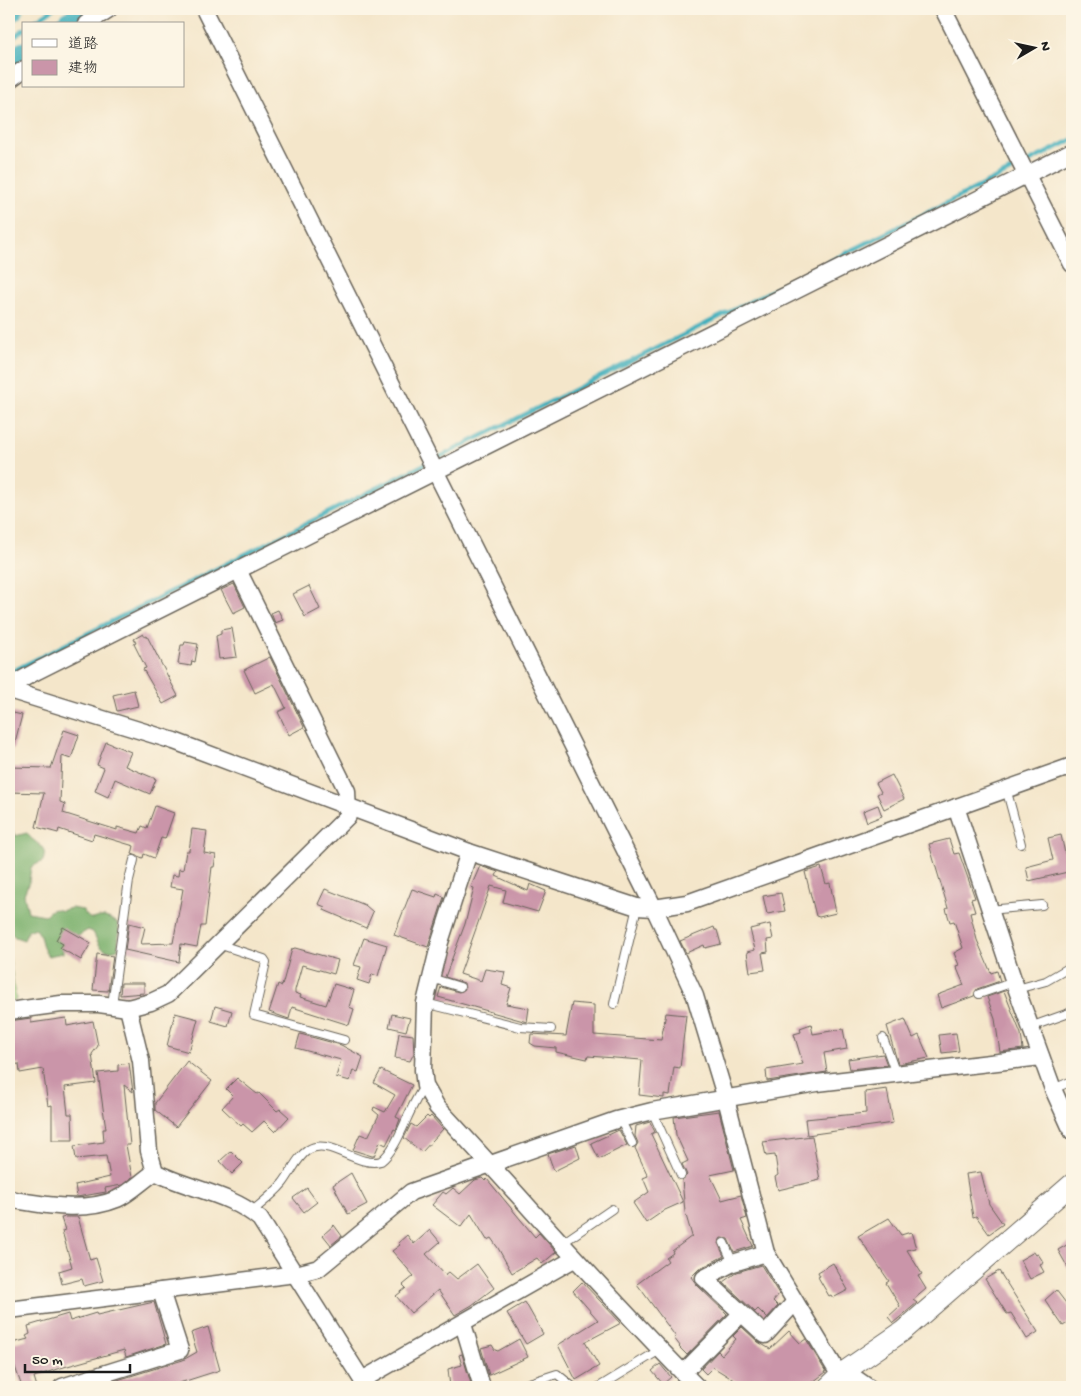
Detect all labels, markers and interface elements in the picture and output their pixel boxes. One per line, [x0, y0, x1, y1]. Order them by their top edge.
legend [22, 22, 185, 88]
north arrow [1008, 22, 1058, 72]
text: 道路 [68, 36, 98, 54]
text: N [1035, 41, 1053, 52]
text: 建物 [68, 60, 98, 78]
scale bar [25, 1341, 130, 1373]
text: 50 m [32, 1352, 63, 1370]

